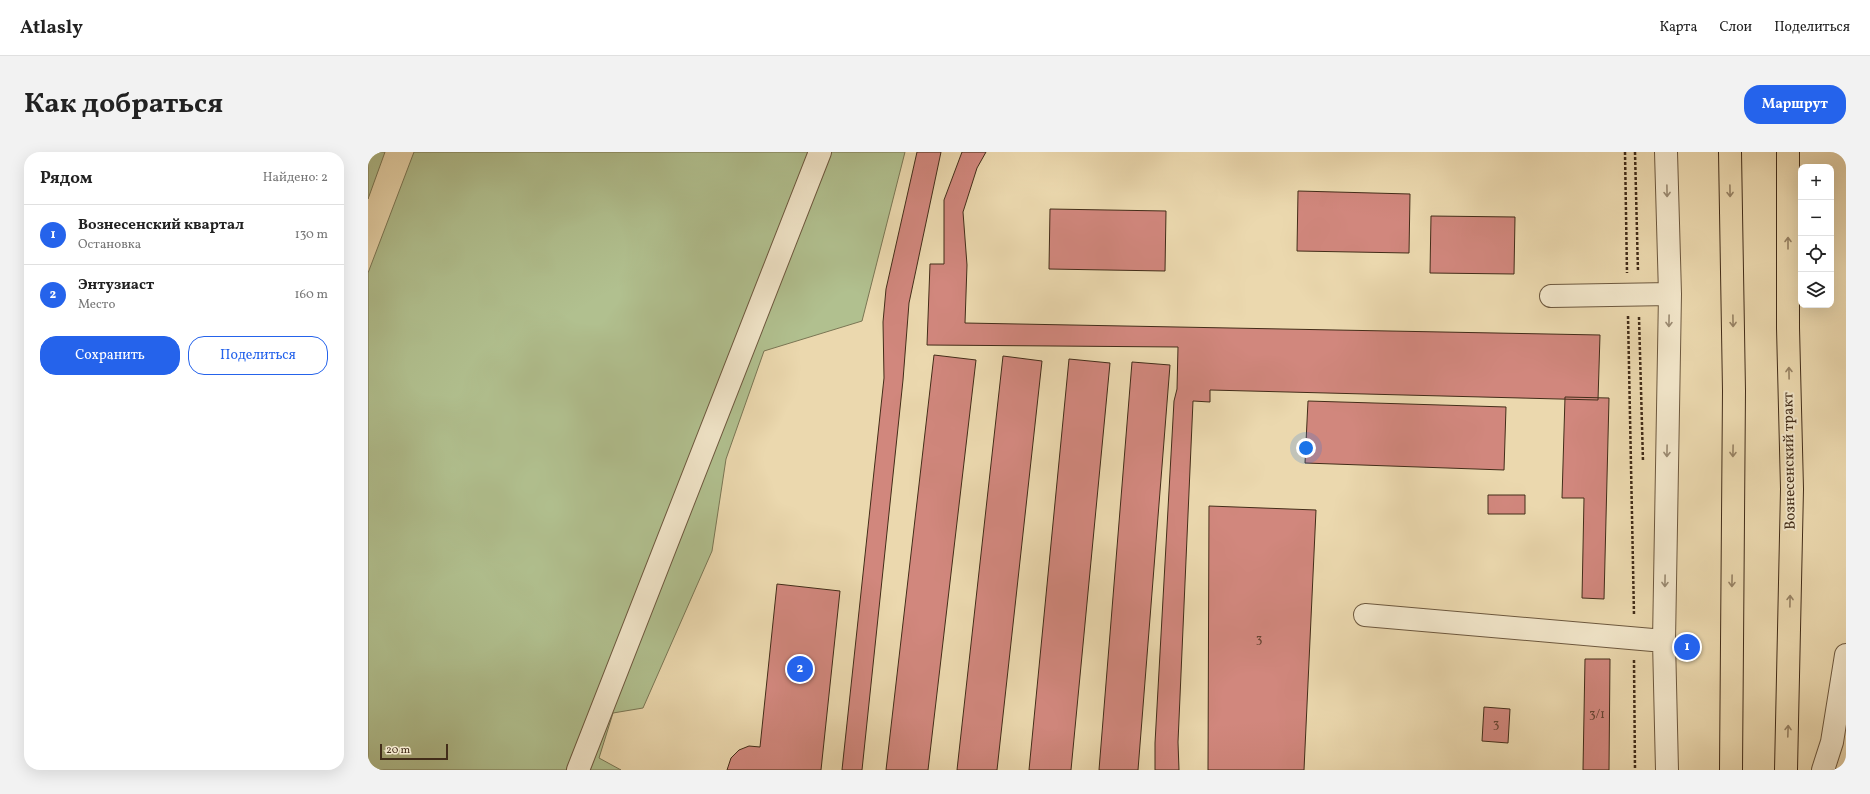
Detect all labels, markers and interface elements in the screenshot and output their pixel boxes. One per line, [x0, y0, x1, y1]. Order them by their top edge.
text: Atlasly [20, 15, 83, 41]
text: Карта [1659, 18, 1697, 37]
text: Слои [1719, 18, 1752, 37]
text: Поделиться [1774, 18, 1850, 37]
text: Как добраться [24, 85, 223, 124]
button: Маршрут [1744, 85, 1846, 124]
map controls [1798, 164, 1834, 308]
button: + [1798, 164, 1834, 200]
text: Рядом [40, 167, 93, 190]
text: Найдено: 2 [263, 169, 328, 187]
one-way arrow [1663, 184, 1671, 197]
one-way arrow [1726, 184, 1734, 197]
button: − [1798, 200, 1834, 236]
text: Вознесенский квартал [78, 215, 244, 236]
text: 1 [50, 226, 56, 244]
text: 130 m [295, 226, 328, 244]
text: Остановка [78, 236, 141, 254]
button: locate [1798, 236, 1834, 272]
one-way arrow [1784, 237, 1792, 250]
button: layers [1798, 272, 1834, 308]
text: Энтузиаст [78, 275, 154, 296]
text: 2 [50, 286, 56, 304]
text: 160 m [294, 286, 328, 304]
text: Место [78, 296, 115, 314]
one-way arrow [1665, 314, 1673, 327]
one-way arrow [1729, 314, 1736, 327]
button: Сохранить [40, 336, 180, 375]
button: Поделиться [188, 336, 328, 375]
one-way arrow [1785, 367, 1793, 380]
street label: Вознесенский тракт [1778, 392, 1802, 530]
your location [1296, 438, 1316, 458]
one-way arrow [1663, 444, 1671, 457]
one-way arrow [1729, 444, 1737, 457]
one-way arrow [1661, 574, 1669, 587]
one-way arrow [1728, 574, 1736, 587]
one-way arrow [1786, 595, 1794, 608]
house number: 3 [1256, 631, 1263, 649]
pin: 1 [1674, 632, 1700, 662]
pin: 2 [787, 654, 813, 684]
house number: 3/1 [1589, 706, 1605, 724]
house number: 3 [1493, 716, 1500, 734]
one-way arrow [1784, 725, 1791, 738]
scale bar [380, 742, 448, 761]
text: 20 m [386, 743, 410, 758]

